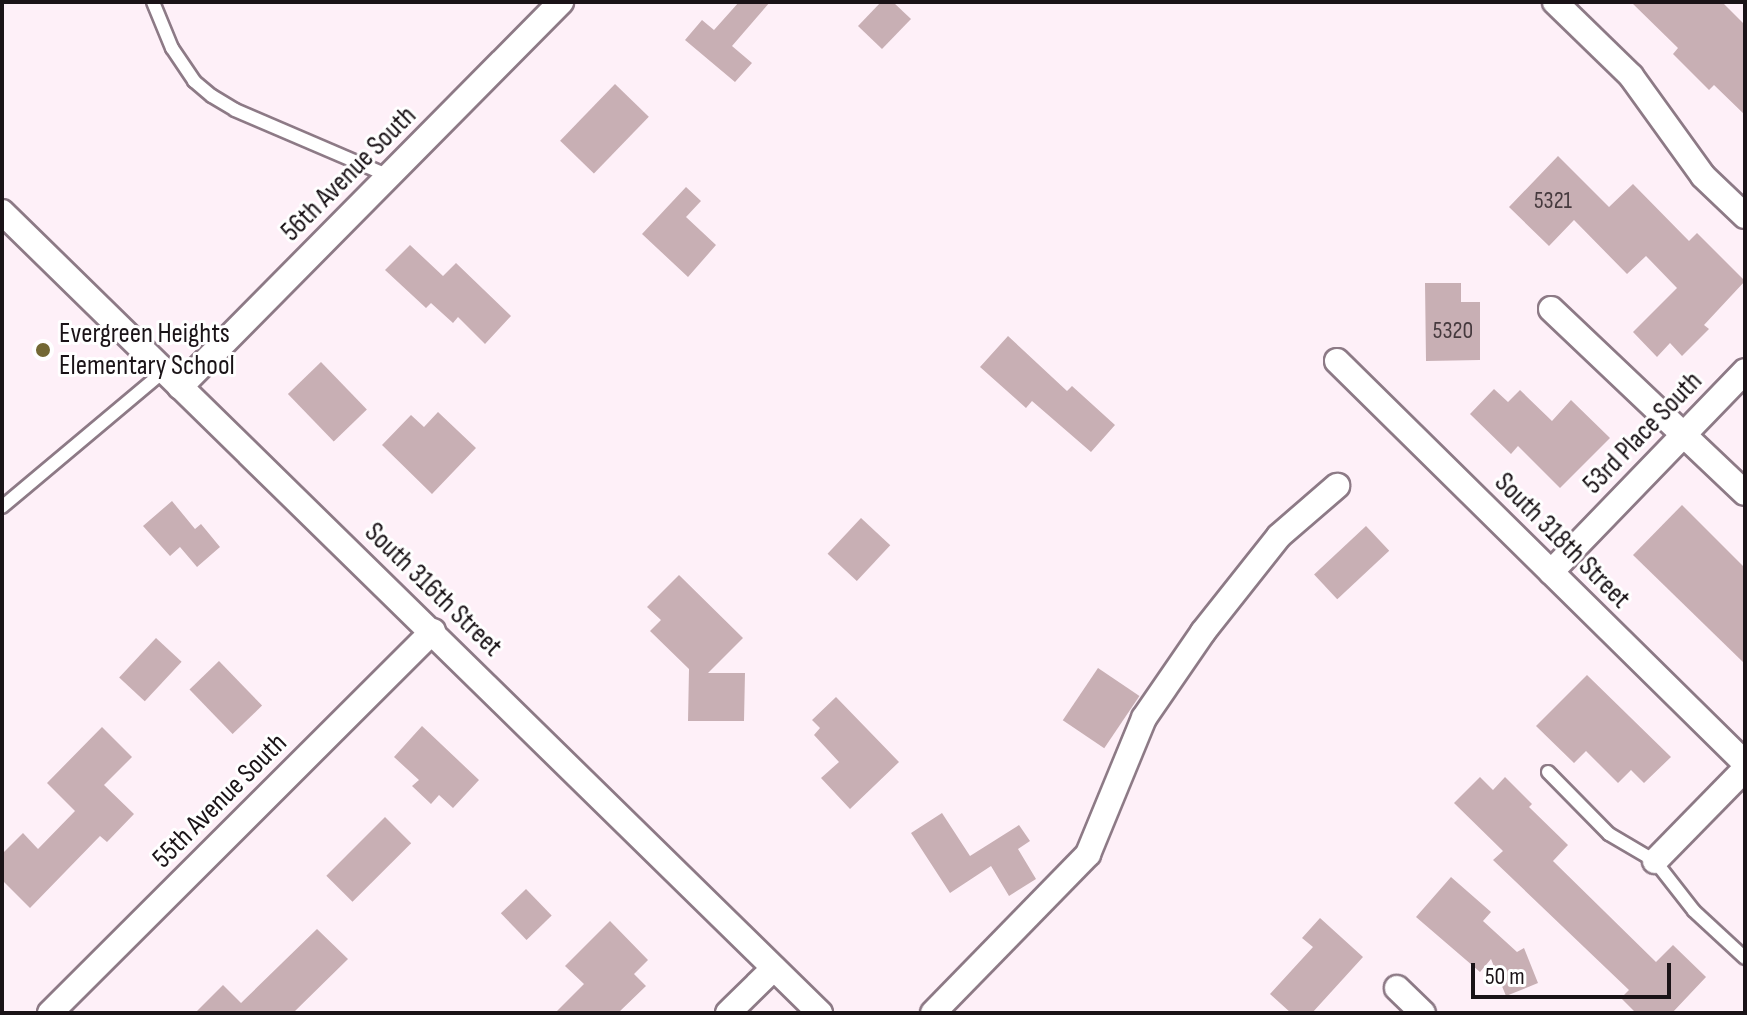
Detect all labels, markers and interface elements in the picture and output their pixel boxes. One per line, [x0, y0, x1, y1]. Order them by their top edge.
street label: 56th Avenue South [274, 99, 424, 249]
house number: 5321 [1534, 187, 1572, 215]
place label: Evergreen Heights Elementary School [59, 317, 235, 383]
house number: 5320 [1433, 317, 1473, 345]
marker: Evergreen Heights Elementary School [34, 341, 52, 359]
street label: 53rd Place South [1576, 365, 1710, 501]
street label: South 318th Street [1487, 466, 1637, 616]
street label: South 316th Street [357, 516, 509, 664]
street label: 55th Avenue South [146, 727, 294, 875]
scale bar [1475, 947, 1675, 997]
text: 50 m [1485, 962, 1525, 991]

